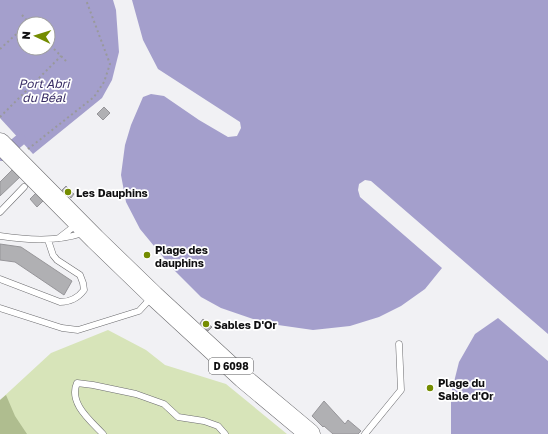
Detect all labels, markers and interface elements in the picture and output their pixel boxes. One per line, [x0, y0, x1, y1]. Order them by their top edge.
north arrow [16, 16, 56, 56]
text: N [19, 31, 32, 40]
water label: Port Abri du Béal [19, 76, 71, 105]
place label: Les Dauphins [76, 186, 148, 199]
marker: Les Dauphins [63, 187, 73, 197]
place label: Plage des dauphins [155, 243, 208, 269]
marker: Plage des dauphins [142, 250, 152, 260]
place label: Sables D'Or [214, 318, 278, 331]
marker: Sables D'Or [201, 319, 211, 329]
road number: D 6098 [209, 358, 253, 374]
place label: Plage du Sable d'Or [438, 376, 494, 402]
marker: Plage du Sable d'Or [425, 383, 435, 393]

